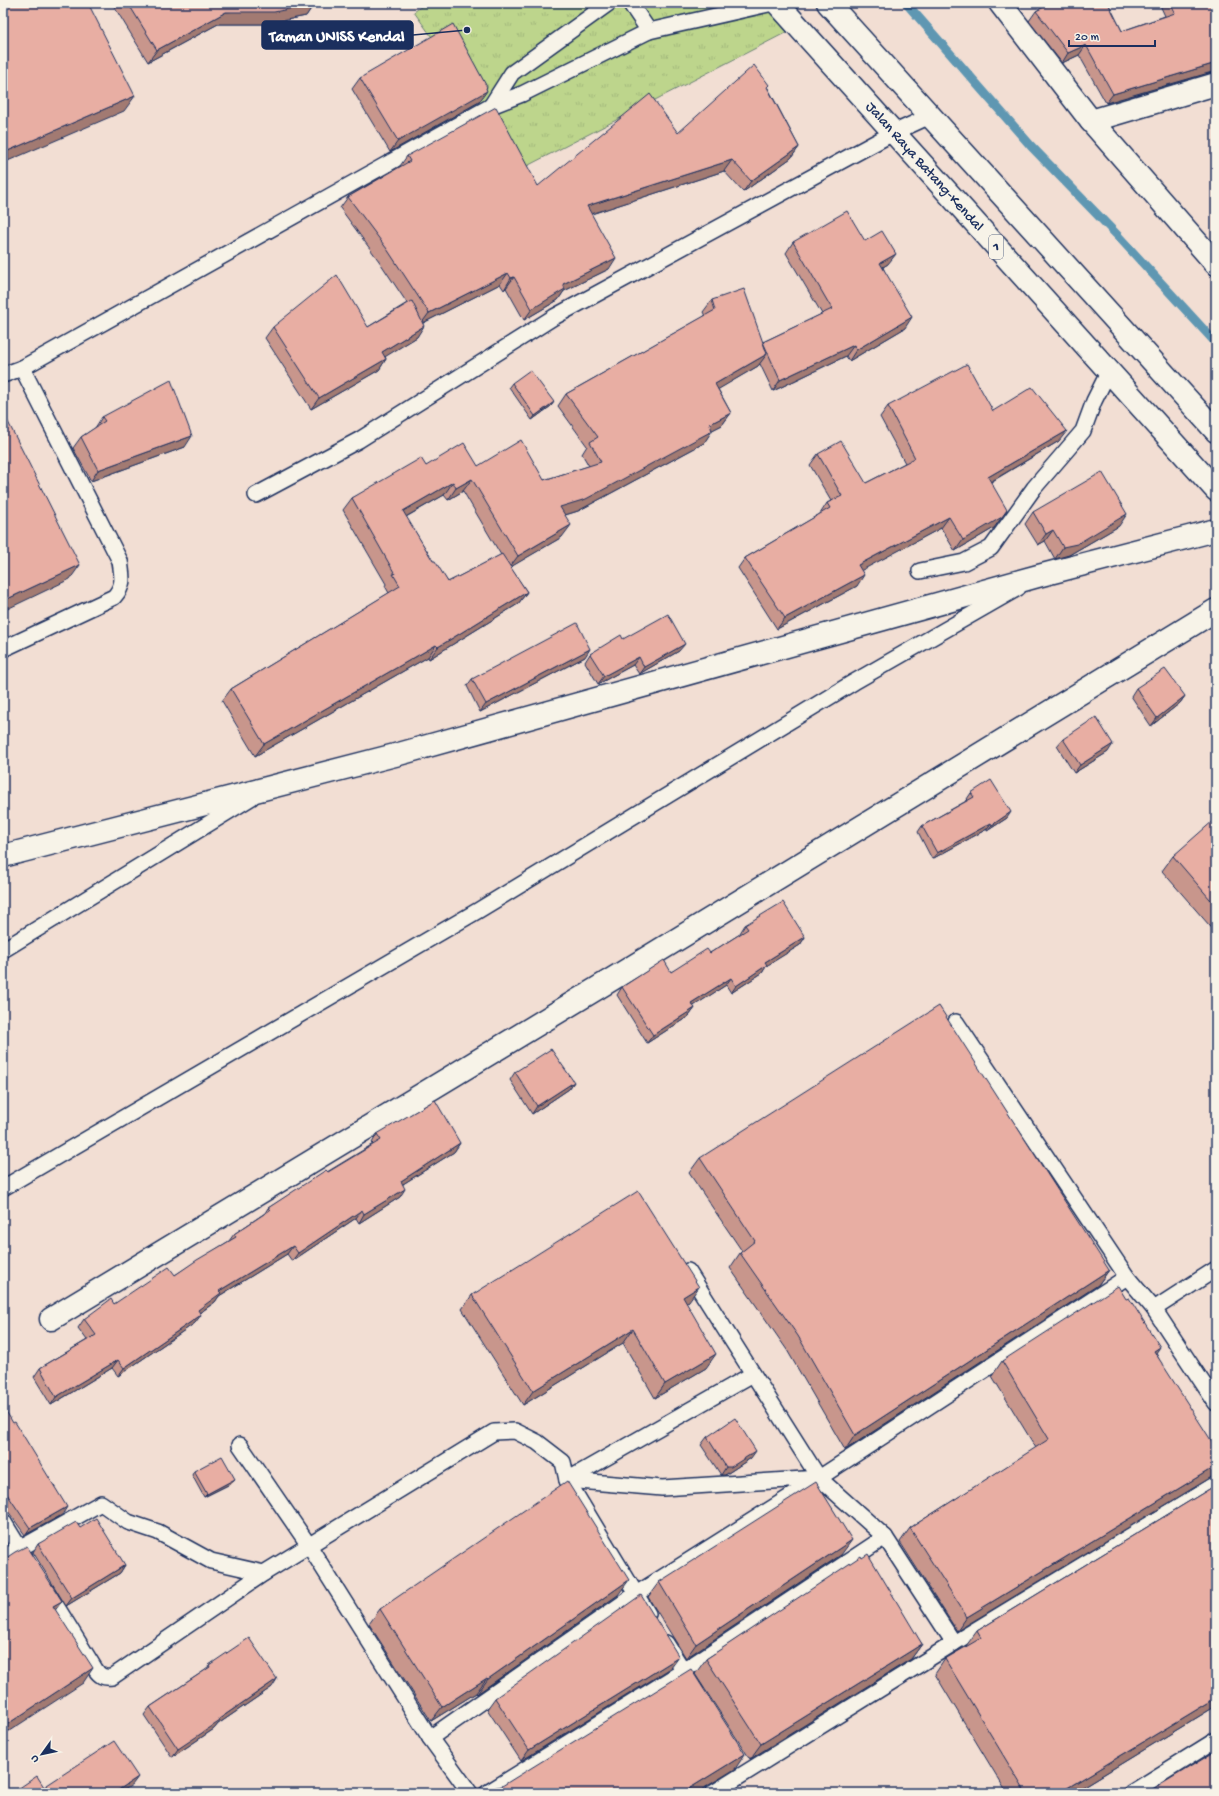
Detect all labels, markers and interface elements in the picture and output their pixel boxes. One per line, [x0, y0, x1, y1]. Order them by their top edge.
callout: Taman UNISS Kendal [262, 21, 413, 49]
scale bar [1069, 22, 1155, 48]
text: Taman UNISS Kendal [267, 29, 405, 48]
text: 20 m [1075, 31, 1100, 45]
street label: Jalan Raya Batang-Kendal [861, 98, 987, 236]
road number: 1 [989, 235, 1003, 259]
north arrow [22, 1734, 62, 1774]
text: U [28, 1752, 42, 1764]

